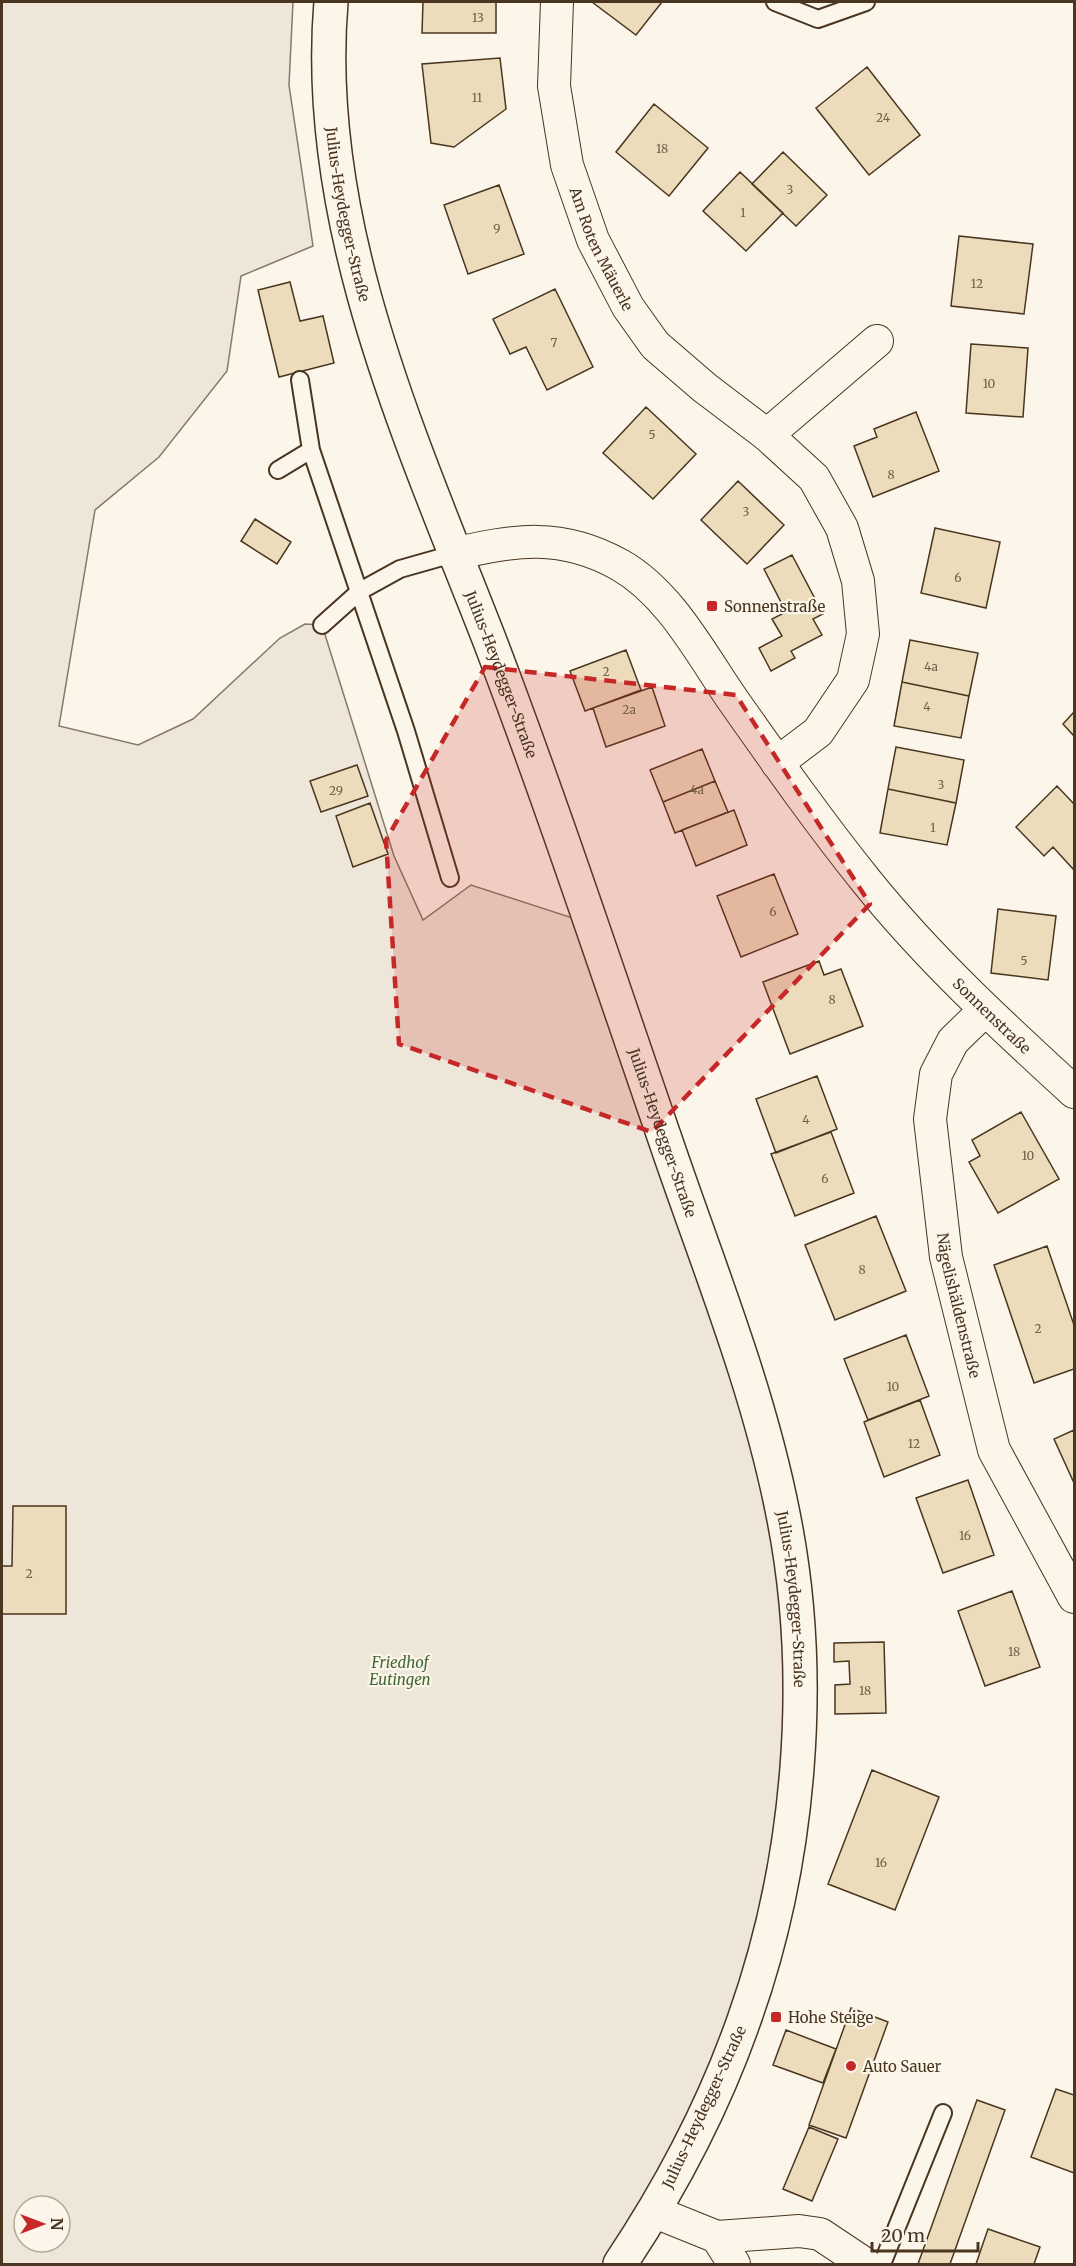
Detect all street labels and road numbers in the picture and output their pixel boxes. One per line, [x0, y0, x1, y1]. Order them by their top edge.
street label: Julius-Heydegger-Straße [322, 125, 375, 304]
street label: Am Roten Mäuerle [566, 184, 638, 314]
street label: Julius-Heydegger-Straße [461, 587, 542, 761]
street label: Sonnenstraße [949, 974, 1035, 1058]
street label: Julius-Heydegger-Straße [625, 1045, 701, 1220]
street label: Nägelishäldenstraße [934, 1232, 985, 1380]
street label: Julius-Heydegger-Straße [773, 1508, 810, 1688]
street label: Julius-Heydegger-Straße [657, 2022, 750, 2192]

